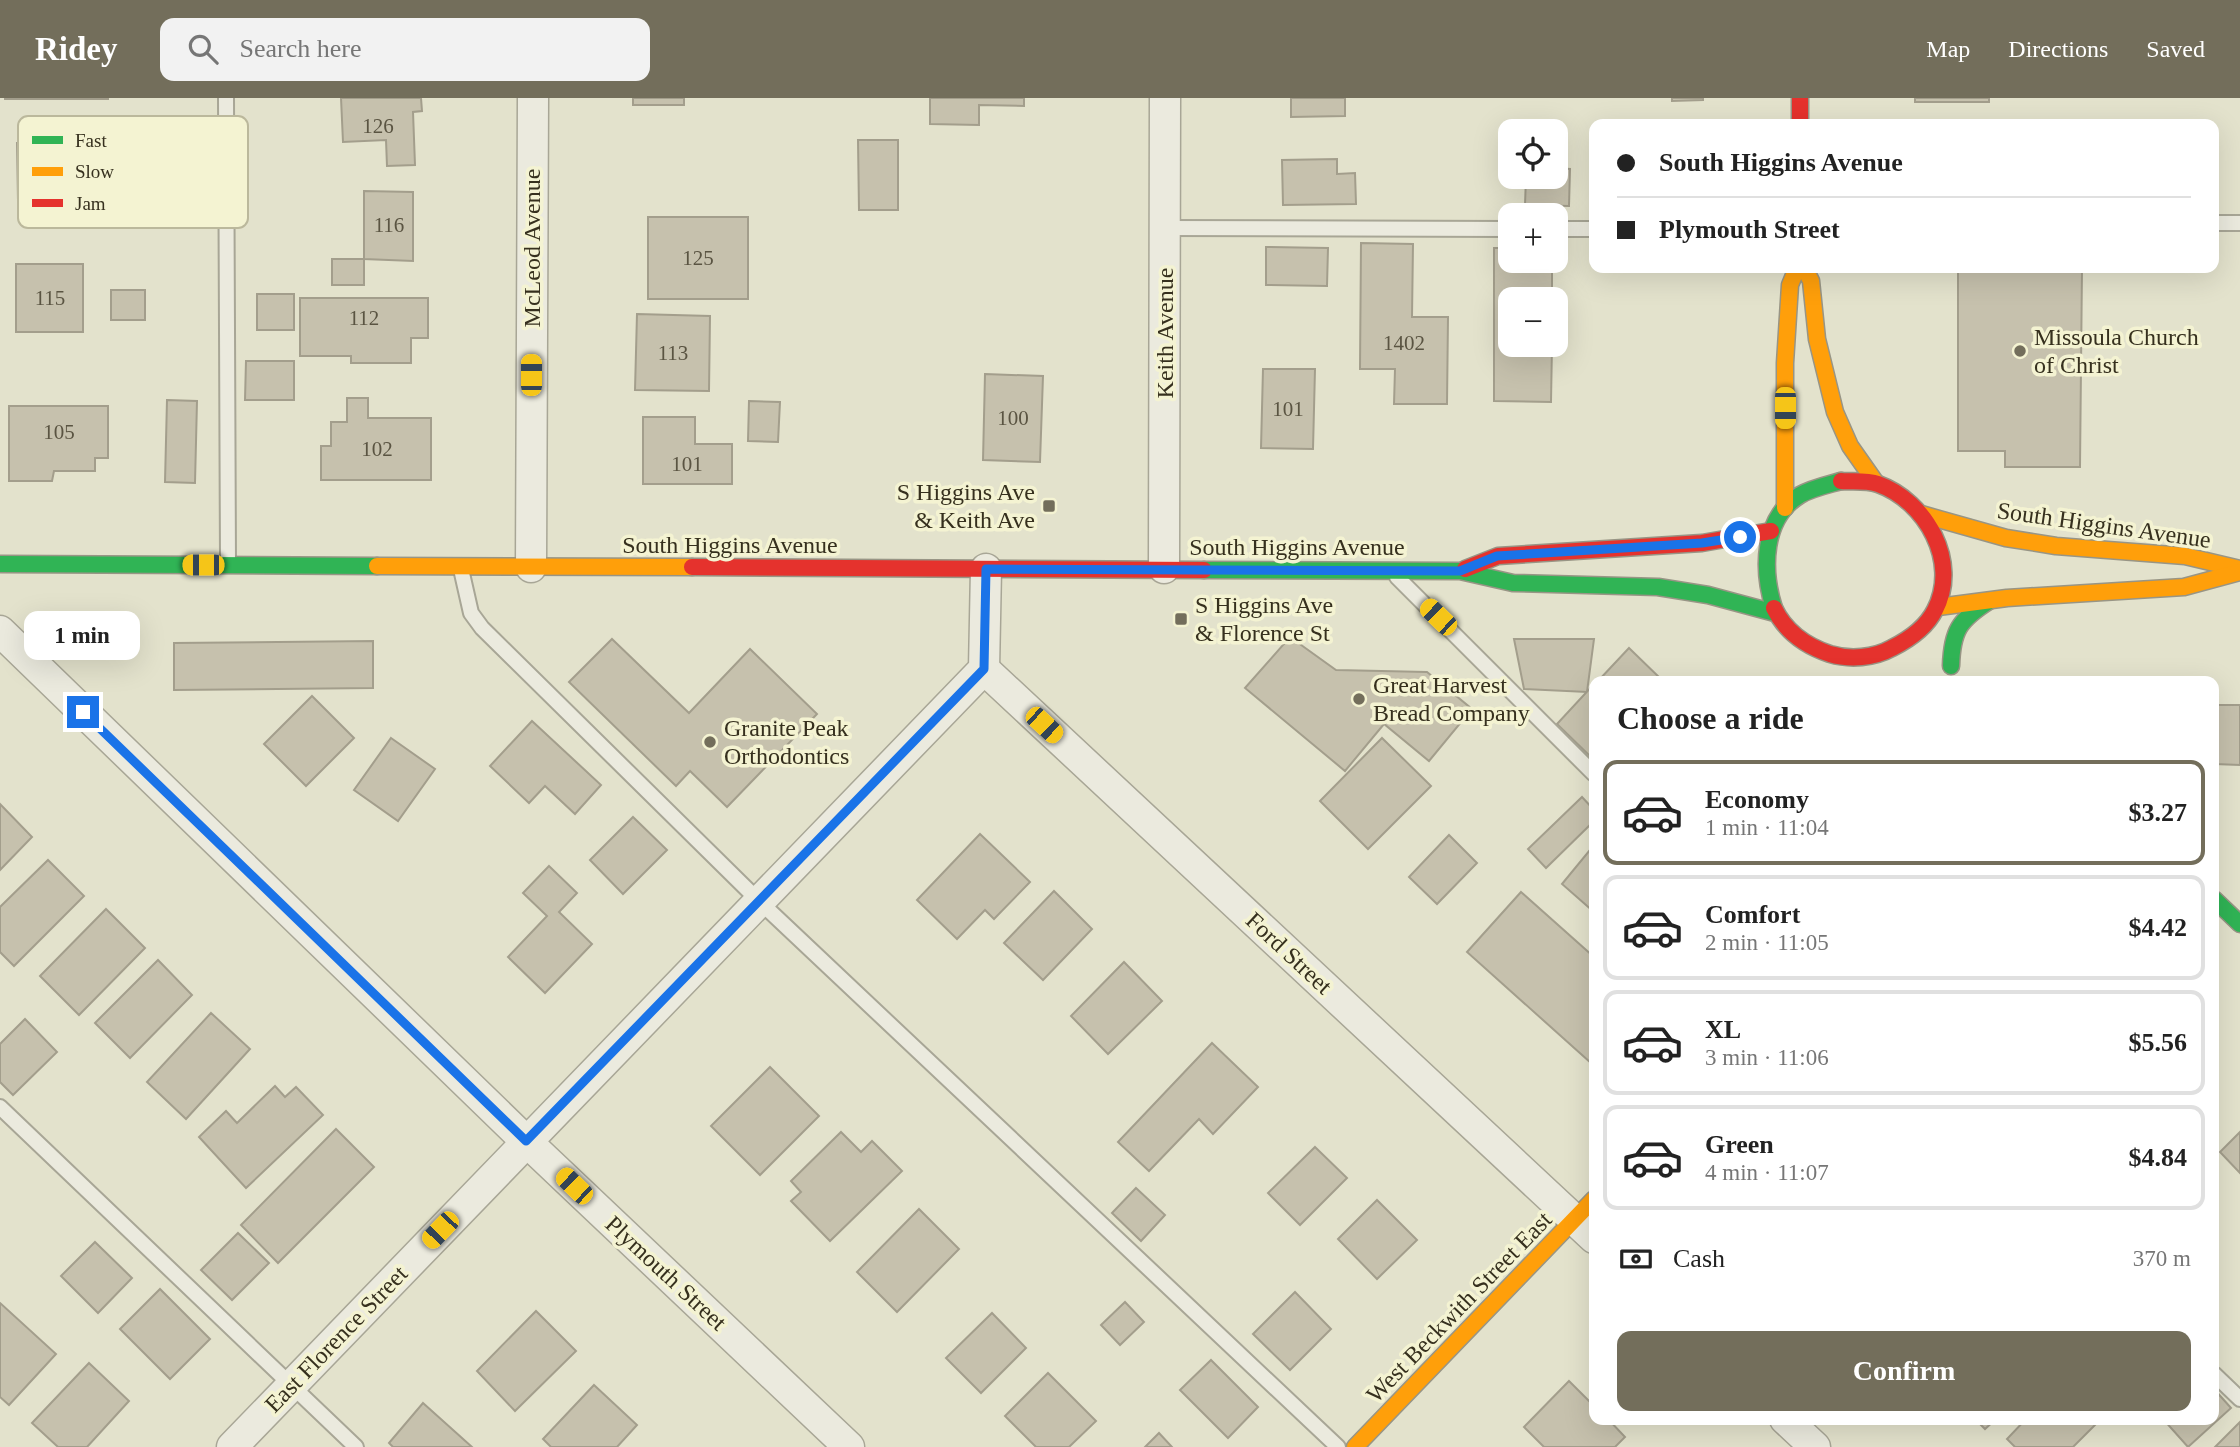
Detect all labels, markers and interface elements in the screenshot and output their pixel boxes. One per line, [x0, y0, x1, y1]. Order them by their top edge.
search box [160, 18, 650, 81]
icon: search [184, 30, 222, 68]
text: Ridey [35, 31, 118, 67]
text: Search here [240, 34, 361, 63]
text: Map [1926, 36, 1970, 62]
text: Directions [2008, 36, 2108, 62]
text: Saved [2146, 36, 2205, 62]
house number: 126 [362, 114, 394, 138]
legend [18, 116, 248, 228]
map controls [1498, 119, 1568, 357]
button: locate [1498, 119, 1568, 189]
text: Fast [75, 130, 107, 151]
text: South Higgins Avenue [1659, 148, 1903, 177]
text: Slow [75, 161, 114, 182]
street label: McLeod Avenue [519, 169, 545, 327]
text: Jam [75, 193, 106, 214]
button: + [1498, 203, 1568, 273]
house number: 116 [374, 213, 404, 237]
text: Plymouth Street [1659, 215, 1840, 244]
house number: 125 [682, 246, 714, 270]
street label: Keith Avenue [1152, 268, 1178, 398]
house number: 115 [35, 286, 65, 310]
button: − [1498, 287, 1568, 357]
house number: 112 [349, 306, 379, 330]
place label: Missoula Church of Christ [2034, 324, 2199, 378]
house number: 1402 [1383, 331, 1425, 355]
house number: 113 [658, 341, 688, 365]
marker: Missoula Church of Christ [2012, 343, 2028, 359]
car [521, 354, 542, 396]
car [1775, 387, 1796, 429]
house number: 101 [1272, 397, 1304, 421]
house number: 100 [997, 406, 1029, 430]
house number: 105 [43, 420, 75, 444]
house number: 102 [361, 437, 393, 461]
house number: 101 [671, 452, 703, 476]
place label: S Higgins Ave & Keith Ave [897, 479, 1035, 533]
street label: South Higgins Avenue [1995, 497, 2213, 553]
marker: S Higgins Ave & Keith Ave [1041, 498, 1057, 514]
route start [1724, 521, 1756, 553]
street label: South Higgins Avenue [622, 532, 838, 558]
street label: South Higgins Avenue [1189, 534, 1405, 560]
car [183, 555, 225, 576]
place label: S Higgins Ave & Florence St [1195, 592, 1333, 646]
car [1416, 595, 1461, 639]
callout: 1 min [25, 610, 141, 660]
marker: S Higgins Ave & Florence St [1173, 611, 1189, 627]
text: 1 min [54, 623, 110, 648]
place label: Great Harvest Bread Company [1373, 672, 1530, 726]
marker: Great Harvest Bread Company [1351, 691, 1367, 707]
route end [67, 696, 99, 728]
text: Choose a ride [1617, 700, 1804, 736]
car [1022, 703, 1067, 747]
place label: Granite Peak Orthodontics [724, 715, 849, 769]
marker: Granite Peak Orthodontics [702, 734, 718, 750]
icon: car [1621, 781, 1684, 844]
text: Economy [1705, 785, 1809, 814]
text: $3.27 [2129, 798, 2187, 827]
text: 1 min · 11:04 [1705, 815, 1829, 840]
icon: car [1621, 896, 1684, 959]
text: Comfort [1705, 900, 1800, 929]
street label: Ford Street [1241, 907, 1337, 999]
text: $4.42 [2129, 913, 2187, 942]
text: 2 min · 11:05 [1705, 930, 1829, 955]
icon: car [1621, 1011, 1684, 1074]
text: XL [1705, 1015, 1741, 1044]
text: $5.56 [2129, 1028, 2187, 1057]
text: 3 min · 11:06 [1705, 1045, 1829, 1070]
icon: car [1621, 1126, 1684, 1189]
text: Green [1705, 1130, 1774, 1159]
text: $4.84 [2129, 1143, 2187, 1172]
text: 4 min · 11:07 [1705, 1160, 1829, 1185]
car [552, 1164, 597, 1208]
street label: West Beckwith Street East [1361, 1206, 1557, 1408]
car [418, 1208, 463, 1252]
street label: Plymouth Street [600, 1211, 732, 1336]
icon: cash [1617, 1240, 1655, 1278]
text: Cash [1673, 1244, 1725, 1273]
text: 370 m [2133, 1246, 2191, 1271]
street label: East Florence Street [260, 1260, 413, 1418]
button: Confirm [1617, 1331, 2191, 1411]

